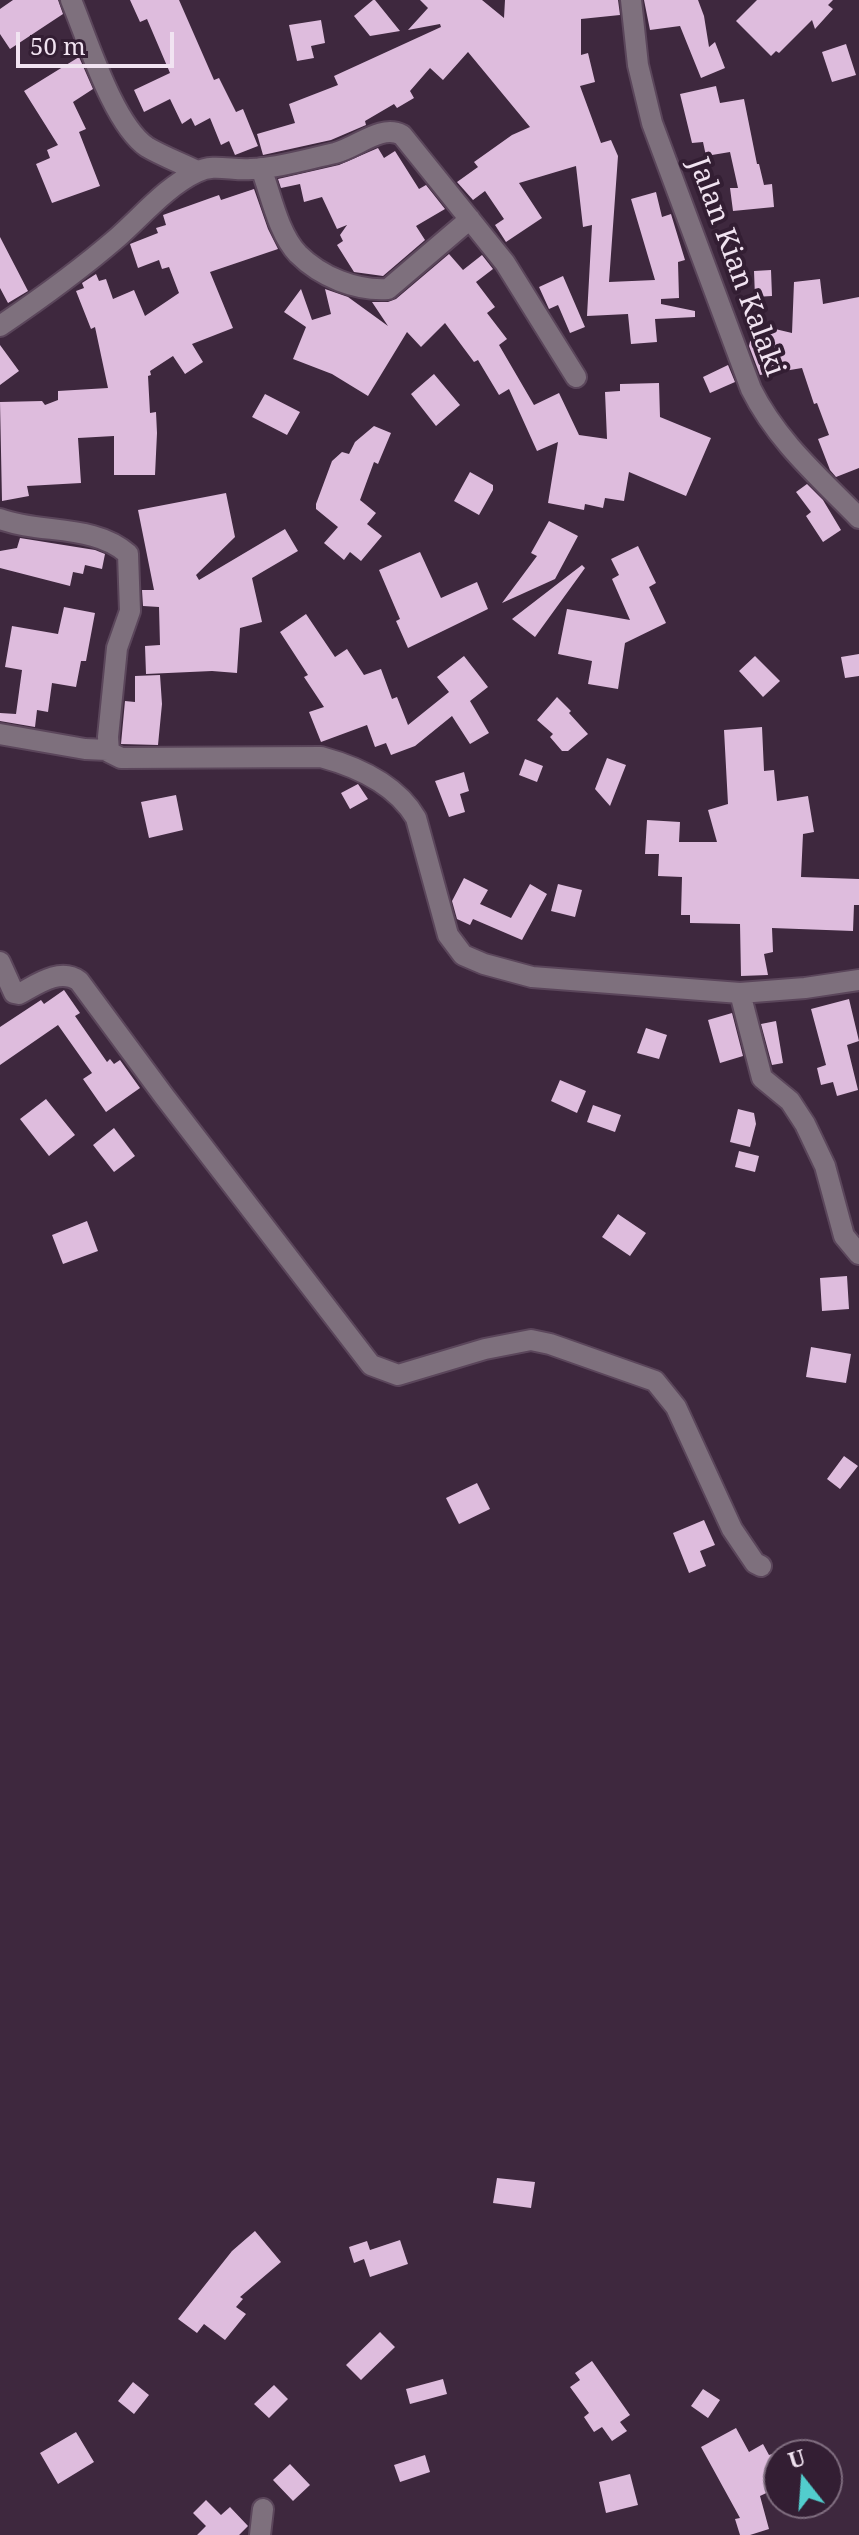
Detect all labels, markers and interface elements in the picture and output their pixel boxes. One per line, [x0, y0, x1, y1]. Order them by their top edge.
scale bar [20, 16, 178, 66]
text: 50 m [30, 29, 86, 62]
street label: Jalan Kian Kalaki [681, 153, 791, 381]
north arrow [763, 2439, 843, 2519]
text: U [784, 2441, 809, 2475]

